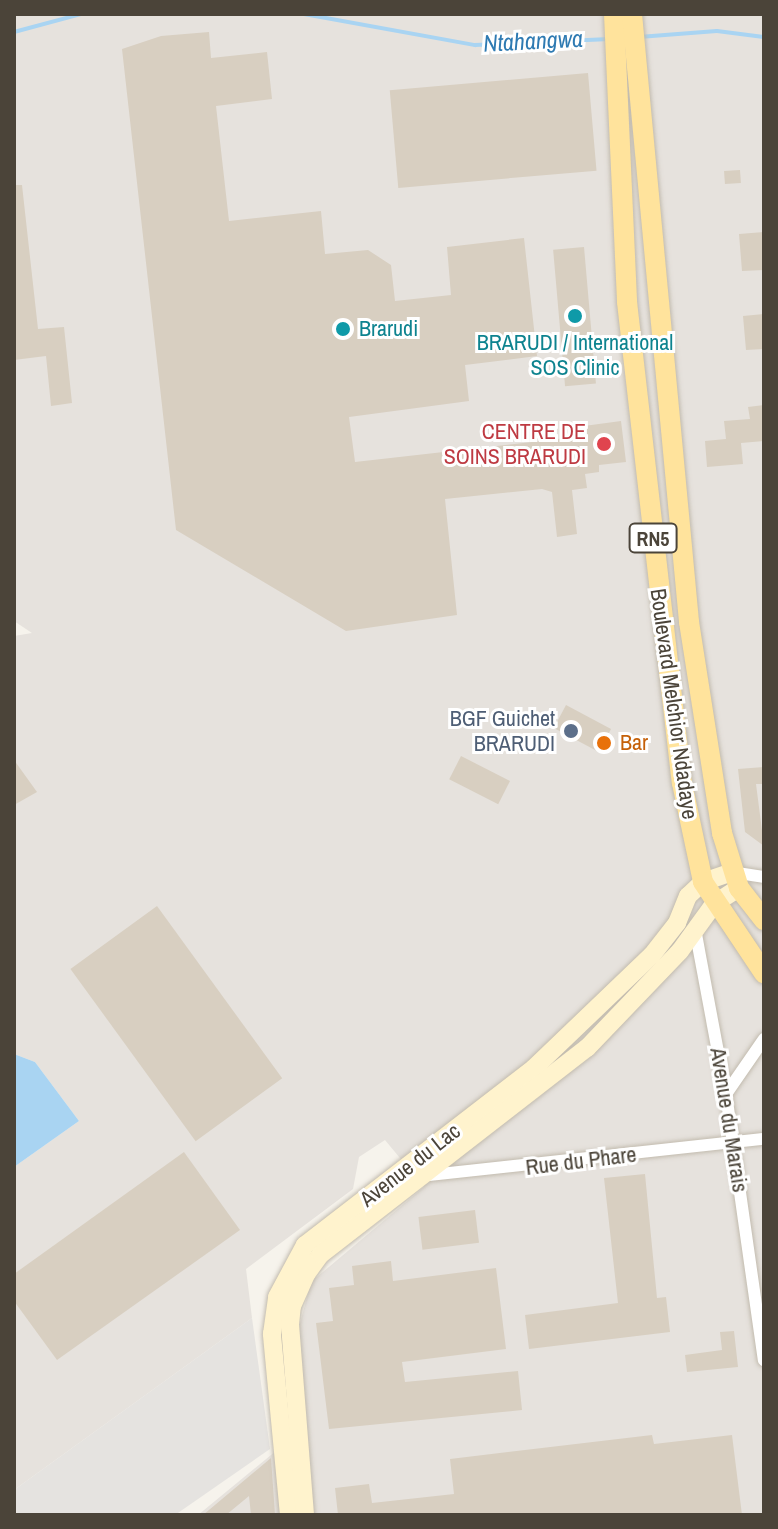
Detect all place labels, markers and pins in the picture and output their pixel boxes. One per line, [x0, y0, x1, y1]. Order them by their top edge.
marker: BRARUDI / International SOS Clinic [566, 307, 584, 325]
place label: Brarudi [359, 316, 418, 342]
marker: Brarudi [334, 320, 352, 338]
place label: BRARUDI / International SOS Clinic [477, 329, 673, 380]
place label: CENTRE DE SOINS BRARUDI [444, 418, 586, 470]
marker: CENTRE DE SOINS BRARUDI [593, 433, 615, 455]
place label: BGF Guichet BRARUDI [450, 705, 555, 756]
marker: BGF Guichet BRARUDI [562, 722, 580, 740]
place label: Bar [620, 730, 648, 756]
marker: Bar [595, 734, 613, 752]

